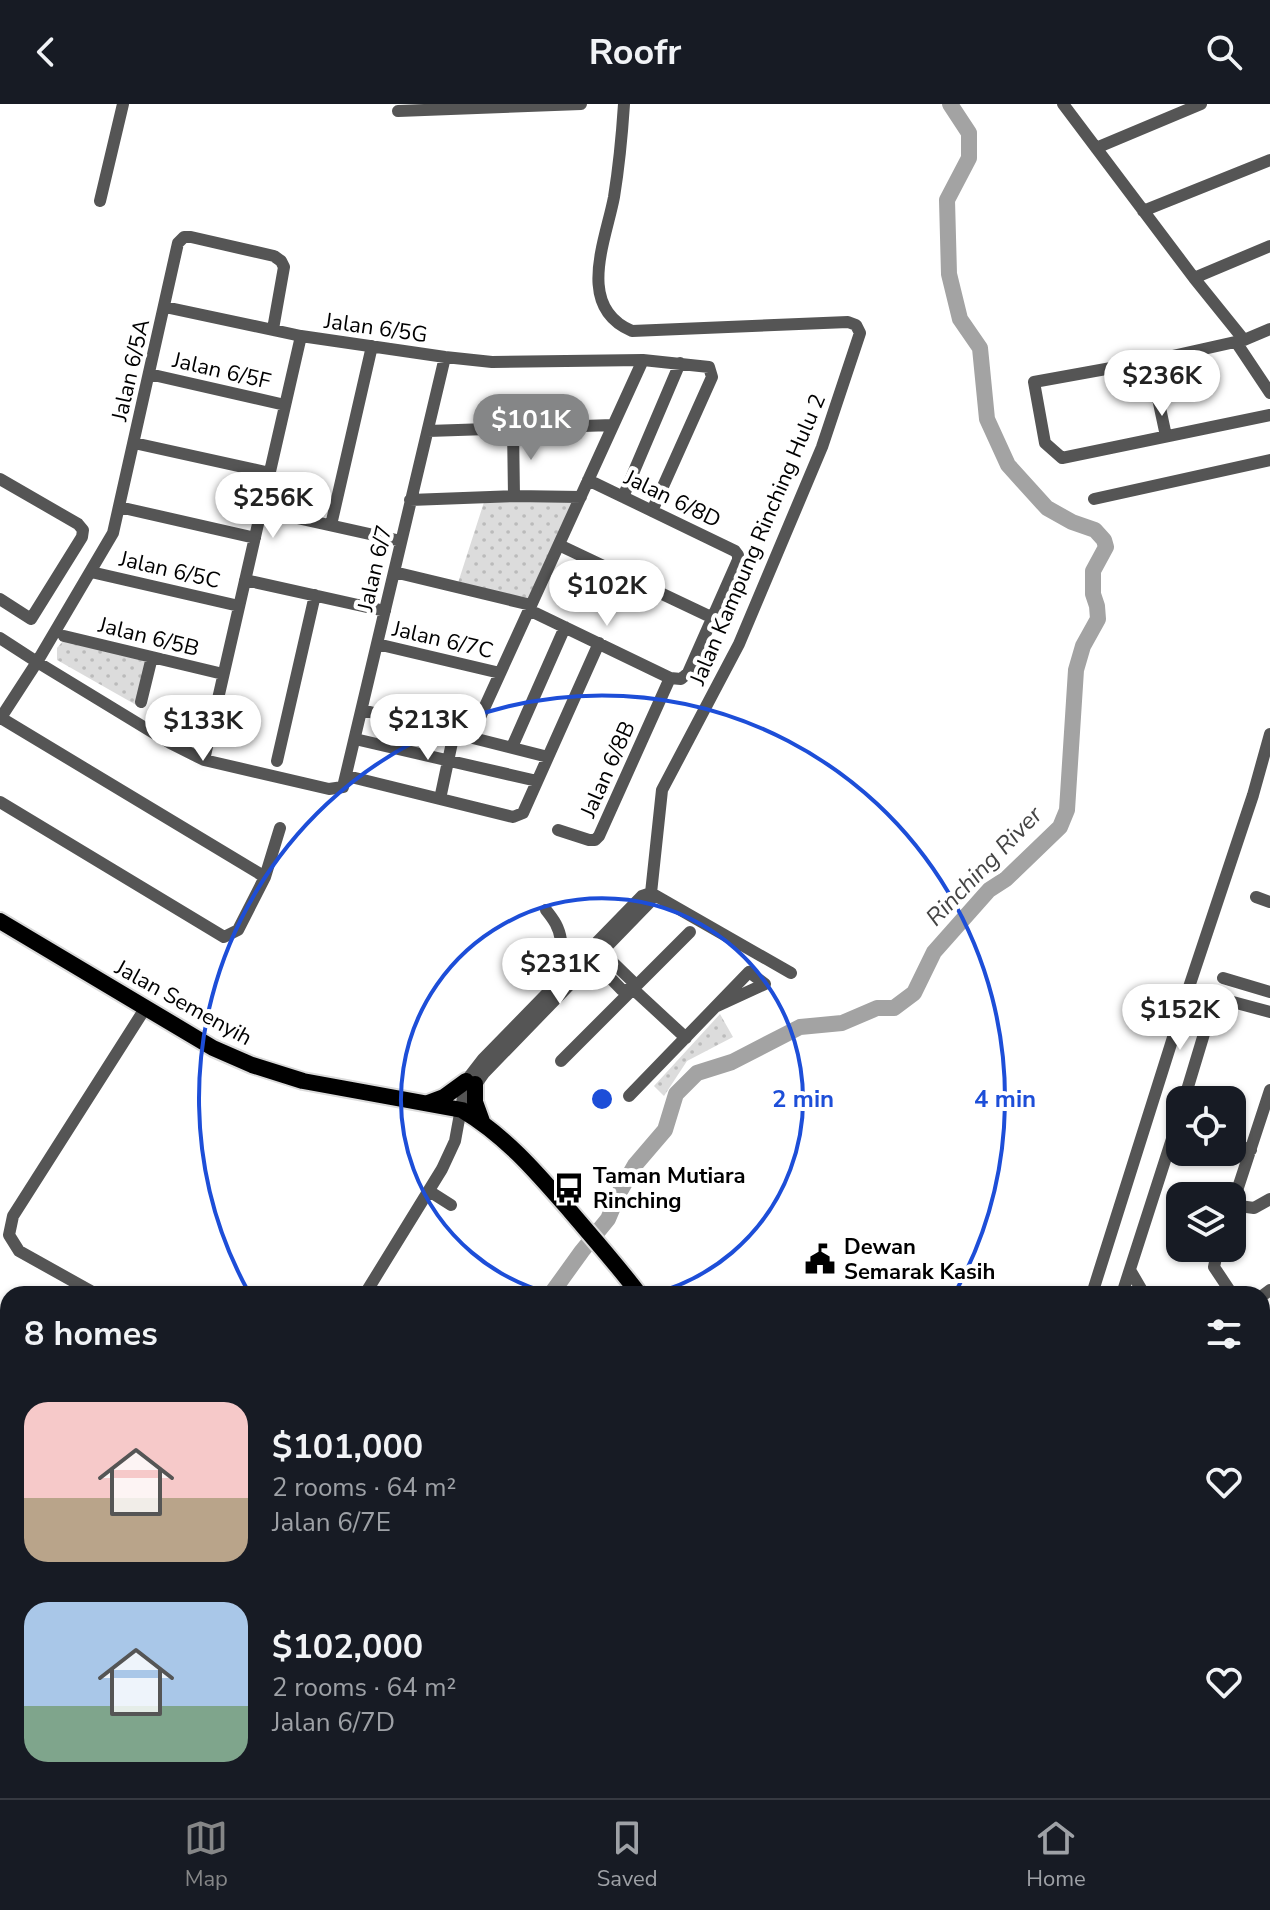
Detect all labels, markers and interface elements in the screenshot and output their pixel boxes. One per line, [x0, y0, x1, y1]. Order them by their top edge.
text: Roofr [589, 28, 681, 77]
icon: back [24, 30, 68, 74]
icon: search [1202, 30, 1246, 74]
street label: Jalan 6/5G [321, 306, 429, 350]
street label: Jalan 6/5A [104, 316, 157, 425]
street label: Jalan 6/5F [169, 345, 274, 397]
pin: $236K [1106, 350, 1218, 418]
text: $236K [1122, 358, 1202, 393]
street label: Jalan Kampung Rinching Hulu 2 [682, 389, 833, 690]
pin: $101K [475, 394, 587, 462]
text: $101K [491, 402, 571, 437]
street label: Jalan 6/8D [618, 462, 726, 535]
pin: $256K [217, 472, 329, 540]
text: $256K [233, 480, 313, 515]
street label: Jalan 6/7 [350, 522, 399, 615]
street label: Jalan 6/5C [115, 544, 223, 596]
pin: $102K [551, 560, 663, 628]
text: $102K [567, 568, 647, 603]
street label: Jalan 6/5B [94, 610, 202, 664]
street label: Jalan 6/7C [388, 614, 496, 666]
pin: $213K [372, 694, 484, 762]
pin: $133K [147, 695, 259, 763]
text: $213K [388, 702, 468, 737]
text: $133K [163, 703, 243, 738]
street label: Jalan 6/8B [573, 716, 642, 823]
water label: Rinching River [919, 798, 1050, 933]
pin: $231K [504, 938, 616, 1006]
text: $231K [520, 946, 600, 981]
street label: Jalan Semenyih [109, 952, 257, 1053]
pin: $152K [1124, 984, 1236, 1052]
text: $152K [1140, 992, 1220, 1027]
text: 2 min [772, 1083, 834, 1115]
text: 4 min [974, 1083, 1036, 1115]
centre of rings [588, 1085, 616, 1113]
map controls [1166, 1086, 1246, 1262]
button: locate [1166, 1086, 1246, 1166]
place label: Taman Mutiara Rinching [593, 1161, 746, 1216]
bus stop icon: Taman Mutiara Rinching [552, 1171, 586, 1205]
button: layers [1166, 1182, 1246, 1262]
place label: Dewan Semarak Kasih [844, 1232, 995, 1287]
public building icon: Dewan Semarak Kasih [803, 1242, 837, 1276]
text: 8 homes [24, 1311, 158, 1357]
icon: filters [1202, 1312, 1246, 1356]
text: $101,000 [272, 1424, 423, 1470]
icon: home [88, 1434, 184, 1530]
icon: heart [1202, 1460, 1246, 1504]
text: 2 rooms · 64 m² [272, 1470, 456, 1505]
text: Jalan 6/7E [272, 1505, 391, 1540]
text: $102,000 [272, 1624, 423, 1670]
icon: home [88, 1634, 184, 1730]
icon: heart [1202, 1660, 1246, 1704]
text: 2 rooms · 64 m² [272, 1670, 456, 1705]
text: Jalan 6/7D [272, 1705, 395, 1740]
tab: Map [184, 1816, 228, 1894]
tab: Saved [597, 1816, 658, 1894]
tab: Home [1026, 1816, 1086, 1894]

